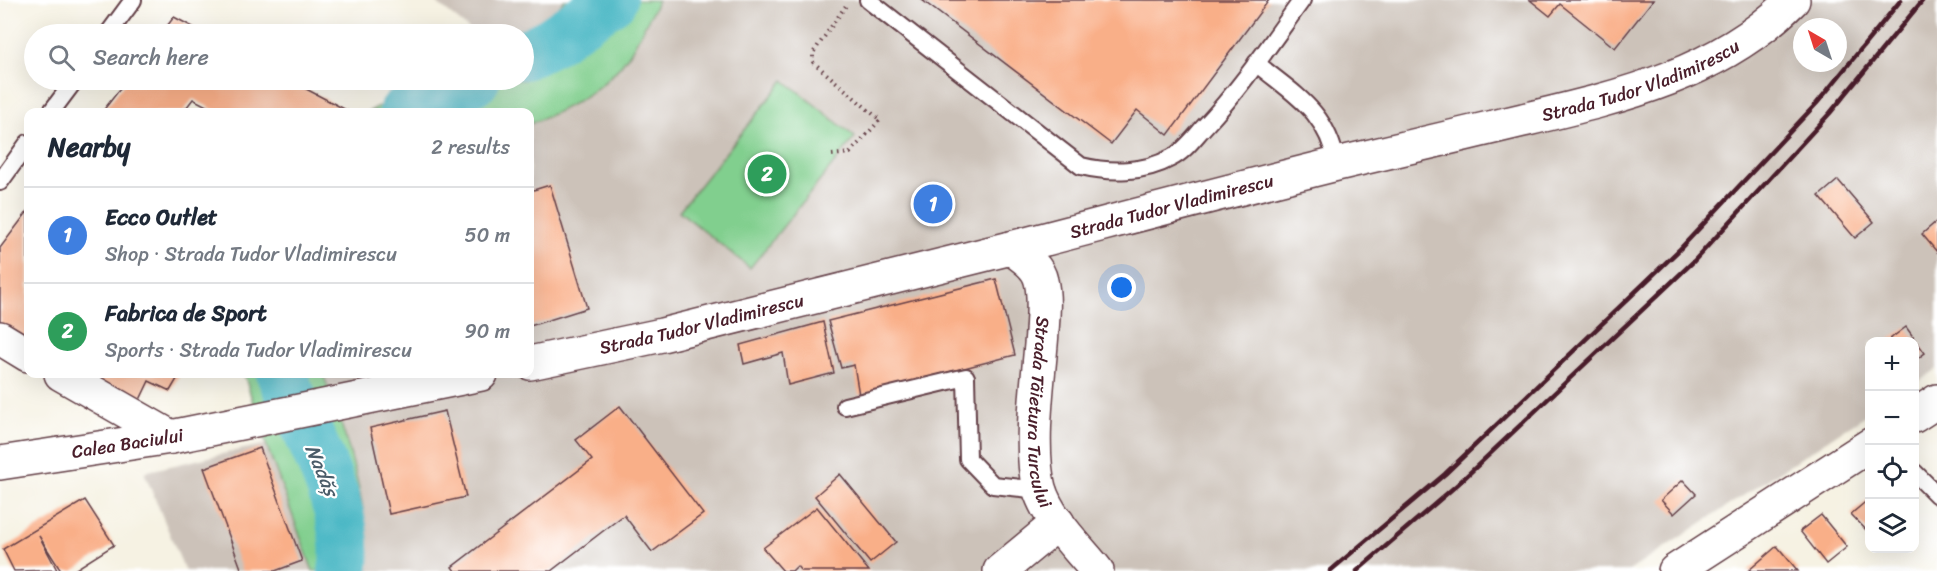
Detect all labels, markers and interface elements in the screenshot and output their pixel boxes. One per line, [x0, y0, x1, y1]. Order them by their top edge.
north arrow [1793, 18, 1847, 72]
search box [24, 24, 534, 90]
street label: Strada Tudor Vladimirescu [1538, 30, 1746, 131]
text: Search here [93, 38, 209, 77]
icon: search [45, 41, 78, 74]
text: Nearby [48, 124, 130, 170]
text: 2 results [431, 130, 510, 165]
pin: 2 [748, 152, 786, 196]
street label: Strada Tudor Vladimirescu [1066, 164, 1277, 248]
pin: 1 [914, 182, 952, 226]
text: Ecco Outlet [105, 198, 217, 237]
text: 1 [63, 218, 72, 253]
text: 50 m [465, 218, 510, 253]
text: Shop · Strada Tudor Vladimirescu [105, 237, 397, 272]
your location [1107, 273, 1136, 302]
street label: Strada Tudor Vladimirescu [596, 284, 808, 364]
text: Fabrica de Sport [105, 294, 267, 333]
text: 2 [62, 314, 73, 349]
text: 90 m [465, 314, 510, 349]
street label: Strada Tăietura Turcului [1018, 315, 1062, 515]
text: Sports · Strada Tudor Vladimirescu [105, 333, 412, 368]
map controls [1865, 337, 1919, 553]
button: + [1865, 337, 1919, 391]
button: − [1865, 391, 1919, 445]
street label: Calea Baciului [70, 419, 187, 468]
water label: Nadăș [295, 439, 349, 504]
button: locate [1865, 445, 1919, 499]
button: layers [1865, 499, 1919, 553]

